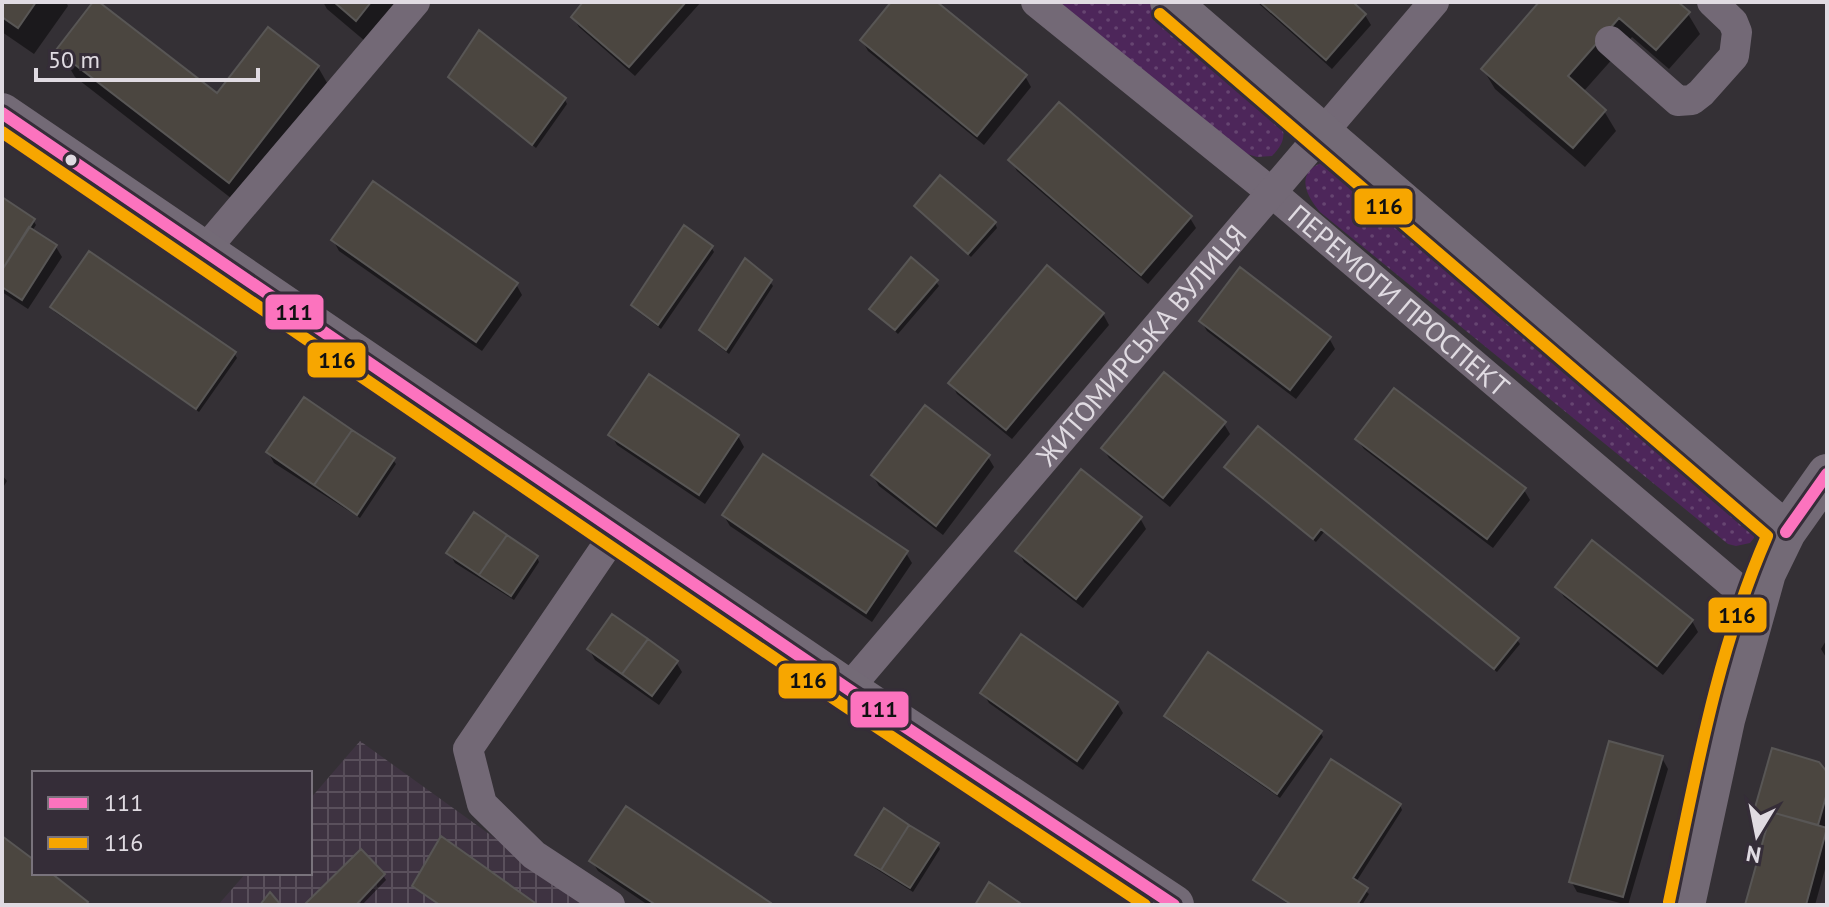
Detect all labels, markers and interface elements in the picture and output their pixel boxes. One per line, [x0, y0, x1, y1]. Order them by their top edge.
scale bar [36, 32, 258, 82]
text: 50 m [48, 44, 100, 75]
unlabelled marker [63, 152, 79, 168]
line badge: 116 [1353, 187, 1414, 226]
text: 116 [1365, 192, 1403, 220]
street label: ПЕРЕМОГИ ПРОСПЕКТ [1281, 196, 1518, 405]
street label: ЖИТОМИРСЬКА ВУЛИЦЯ [1027, 217, 1254, 474]
line badge: 111 [264, 293, 325, 331]
text: 111 [275, 298, 313, 326]
line badge: 116 [306, 341, 367, 379]
text: 116 [318, 346, 356, 374]
line badge: 116 [1707, 596, 1768, 634]
text: 116 [1718, 601, 1756, 629]
line badge: 116 [777, 662, 838, 700]
text: 116 [789, 666, 827, 694]
line badge: 111 [849, 690, 910, 729]
text: 111 [860, 695, 898, 723]
legend [32, 771, 312, 875]
text: 111 [104, 787, 143, 818]
north arrow [1717, 795, 1797, 875]
text: 116 [104, 827, 143, 858]
text: N [1744, 840, 1763, 870]

